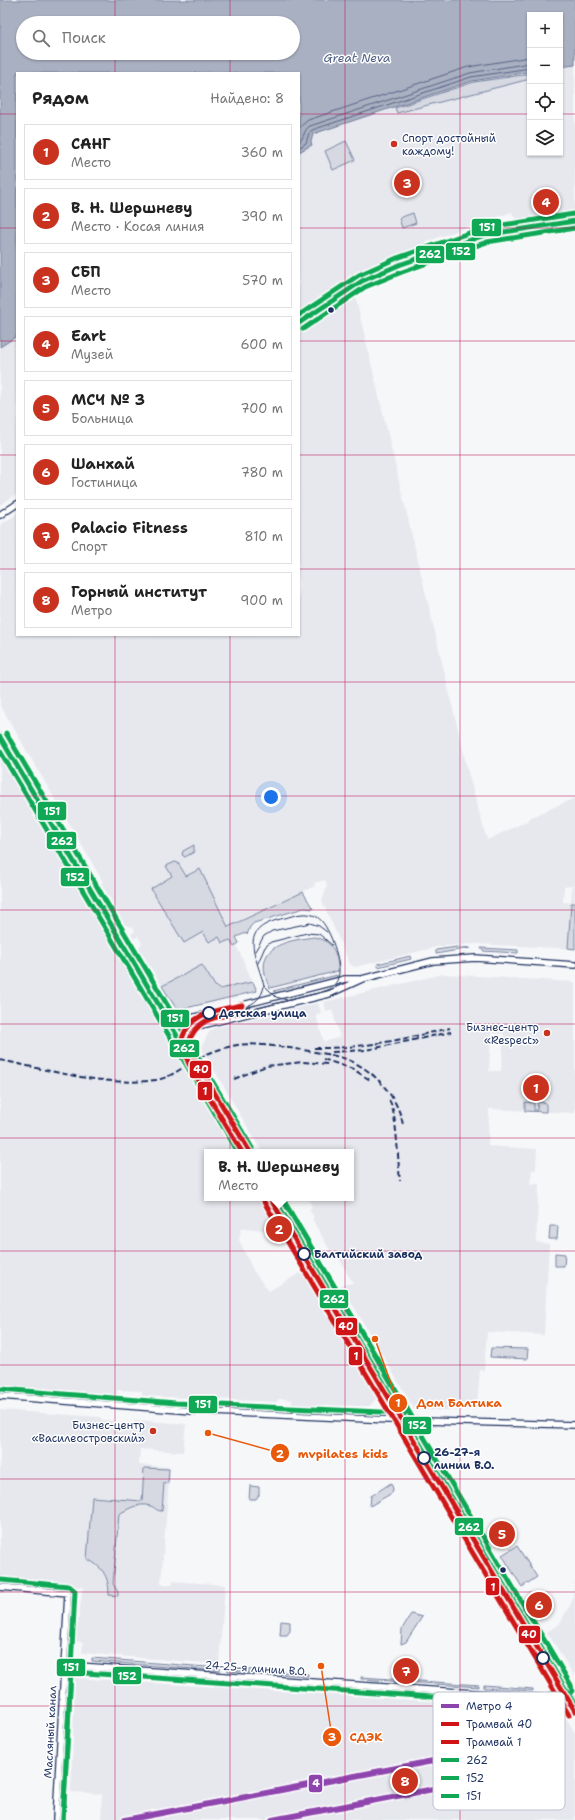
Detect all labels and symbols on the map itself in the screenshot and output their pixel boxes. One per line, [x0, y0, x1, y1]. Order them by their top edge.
water label: Great Neva [323, 50, 391, 66]
place label: Спорт достойный каждому! [402, 131, 496, 159]
marker: Спорт достойный каждому! [389, 139, 399, 149]
pin: 3 [394, 168, 420, 198]
pin: 4 [533, 187, 559, 217]
line badge: 151 [471, 218, 502, 237]
text: 151 [479, 220, 495, 235]
line badge: 152 [445, 242, 476, 261]
text: 152 [451, 244, 471, 259]
line badge: 262 [415, 245, 445, 264]
text: 262 [419, 247, 442, 262]
unlabelled marker [326, 305, 336, 315]
your location [261, 787, 281, 807]
line badge: 151 [37, 801, 67, 821]
text: 151 [44, 804, 60, 819]
line badge: 262 [46, 831, 77, 850]
text: 262 [51, 834, 74, 849]
line badge: 152 [60, 867, 90, 887]
text: 152 [65, 870, 85, 885]
marker: Детская улица [202, 1006, 216, 1020]
place label: Детская улица [219, 1006, 307, 1021]
line badge: 151 [160, 1009, 190, 1028]
text: 151 [167, 1011, 183, 1026]
place label: Бизнес-центр «Respect» [466, 1020, 539, 1048]
marker: Бизнес-центр «Respect» [542, 1028, 552, 1038]
line badge: 262 [169, 1039, 200, 1058]
text: 262 [173, 1041, 196, 1056]
line badge: 40 [189, 1060, 212, 1079]
text: 40 [193, 1062, 209, 1077]
pin: 1 [523, 1073, 549, 1103]
line badge: 1 [197, 1081, 213, 1101]
text: 1 [202, 1084, 208, 1099]
pin: 2 [266, 1214, 292, 1244]
marker: Балтийский завод [297, 1247, 311, 1261]
place label: Балтийский завод [314, 1247, 423, 1262]
line badge: 262 [319, 1289, 349, 1309]
text: 262 [323, 1292, 346, 1307]
line badge: 40 [335, 1317, 358, 1336]
text: 40 [338, 1319, 354, 1334]
line badge: 1 [348, 1346, 363, 1366]
text: 1 [353, 1349, 359, 1364]
callout: Дом Балтика [388, 1391, 509, 1415]
line badge: 151 [188, 1395, 218, 1414]
text: 1 [395, 1395, 401, 1411]
text: Дом Балтика [416, 1395, 502, 1411]
text: 151 [195, 1397, 211, 1412]
line badge: 152 [402, 1416, 432, 1435]
place label: Бизнес-центр «Василеостровский» [32, 1418, 145, 1446]
text: 152 [407, 1418, 427, 1433]
marker: Бизнес-центр «Василеостровский» [148, 1426, 158, 1436]
callout: mvpilates kids [270, 1441, 396, 1465]
place label: 26-27-я линии В.О. [434, 1445, 494, 1473]
text: 2 [276, 1446, 285, 1462]
text: mvpilates kids [298, 1446, 388, 1462]
marker: 26-27-я линии В.О. [417, 1451, 431, 1465]
line badge: 262 [454, 1517, 484, 1536]
pin: 5 [489, 1519, 515, 1549]
text: 262 [458, 1520, 481, 1535]
unlabelled marker [498, 1565, 508, 1575]
line badge: 1 [485, 1577, 500, 1596]
text: 1 [490, 1580, 496, 1595]
pin: 6 [526, 1590, 552, 1620]
line badge: 40 [518, 1625, 541, 1644]
text: 40 [521, 1627, 537, 1642]
unlabelled marker [536, 1651, 550, 1665]
pin: 7 [393, 1656, 419, 1686]
street label: 24-25-я линии В.О. [204, 1657, 308, 1680]
line badge: 151 [56, 1658, 86, 1677]
text: 151 [63, 1660, 79, 1675]
line badge: 152 [112, 1666, 142, 1685]
text: 152 [117, 1669, 137, 1684]
street label: Масляный канал [41, 1685, 60, 1779]
legend [433, 1692, 565, 1810]
text: Метро 4 [466, 1699, 513, 1714]
text: Трамвай 40 [466, 1717, 532, 1732]
callout: СДЭК [322, 1725, 391, 1749]
text: 3 [328, 1729, 336, 1745]
text: СДЭК [350, 1729, 383, 1745]
text: Трамвай 1 [466, 1735, 522, 1750]
text: 262 [466, 1753, 488, 1768]
pin: 8 [392, 1766, 418, 1796]
text: 152 [466, 1771, 484, 1786]
line badge: 4 [308, 1774, 323, 1793]
text: 4 [312, 1776, 320, 1791]
text: 151 [466, 1789, 481, 1804]

